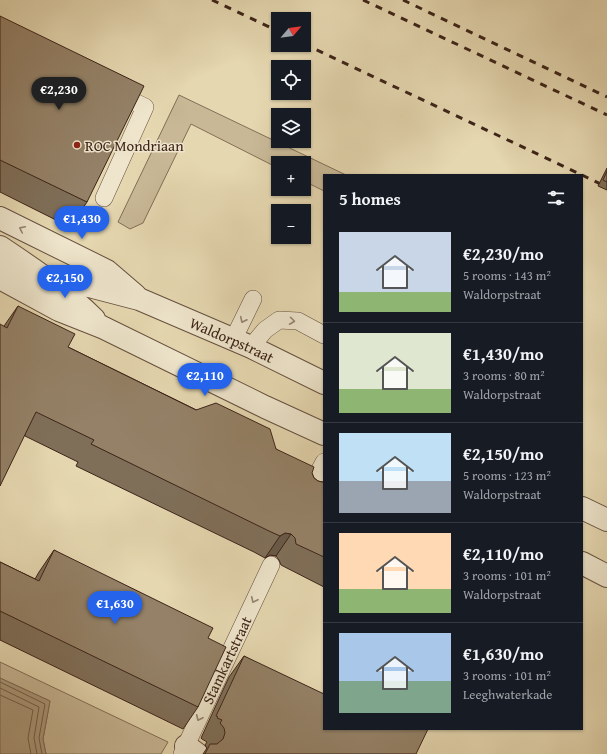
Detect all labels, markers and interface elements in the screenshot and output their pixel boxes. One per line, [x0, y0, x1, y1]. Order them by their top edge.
north arrow [271, 12, 311, 52]
map controls [271, 12, 311, 244]
button: locate [271, 60, 311, 100]
pin: €2,230 [26, 77, 92, 111]
text: €2,230 [40, 80, 78, 99]
button: layers [271, 108, 311, 148]
place label: ROC Mondriaan [85, 135, 184, 156]
marker: ROC Mondriaan [72, 140, 82, 150]
button: + [271, 156, 311, 196]
text: 5 homes [339, 186, 401, 211]
icon: filters [545, 187, 567, 209]
button: − [271, 204, 311, 244]
pin: €1,430 [49, 206, 115, 240]
text: €1,430 [63, 209, 101, 228]
one-way arrow [19, 226, 26, 234]
text: €2,230/mo [463, 241, 544, 266]
icon: home [371, 248, 419, 296]
pin: €2,150 [32, 265, 98, 299]
text: 5 rooms · 143 m² [463, 266, 551, 285]
text: €2,150 [46, 268, 84, 287]
text: Waldorpstraat [463, 285, 541, 304]
street label: Waldorpstraat [187, 312, 278, 368]
one-way arrow [240, 315, 248, 323]
one-way arrow [289, 316, 295, 325]
text: €1,430/mo [463, 341, 544, 366]
icon: home [371, 349, 419, 397]
pin: €2,110 [172, 363, 238, 397]
text: €2,110 [186, 366, 224, 385]
text: 3 rooms · 80 m² [463, 366, 545, 385]
text: Waldorpstraat [463, 385, 541, 404]
text: €2,150/mo [463, 441, 544, 466]
icon: home [371, 449, 419, 497]
text: 5 rooms · 123 m² [463, 466, 551, 485]
text: Waldorpstraat [463, 485, 541, 504]
text: €2,110/mo [463, 541, 544, 566]
icon: home [371, 549, 419, 597]
text: 3 rooms · 101 m² [463, 566, 551, 585]
text: Waldorpstraat [463, 585, 541, 604]
pin: €1,630 [82, 591, 148, 625]
text: €1,630 [96, 594, 134, 613]
one-way arrow [251, 596, 259, 604]
street label: Stamkartstraat [197, 612, 256, 707]
text: €1,630/mo [463, 641, 544, 666]
icon: home [371, 649, 419, 697]
text: 3 rooms · 101 m² [463, 666, 551, 685]
text: Leeghwaterkade [463, 685, 552, 704]
one-way arrow [196, 714, 204, 721]

